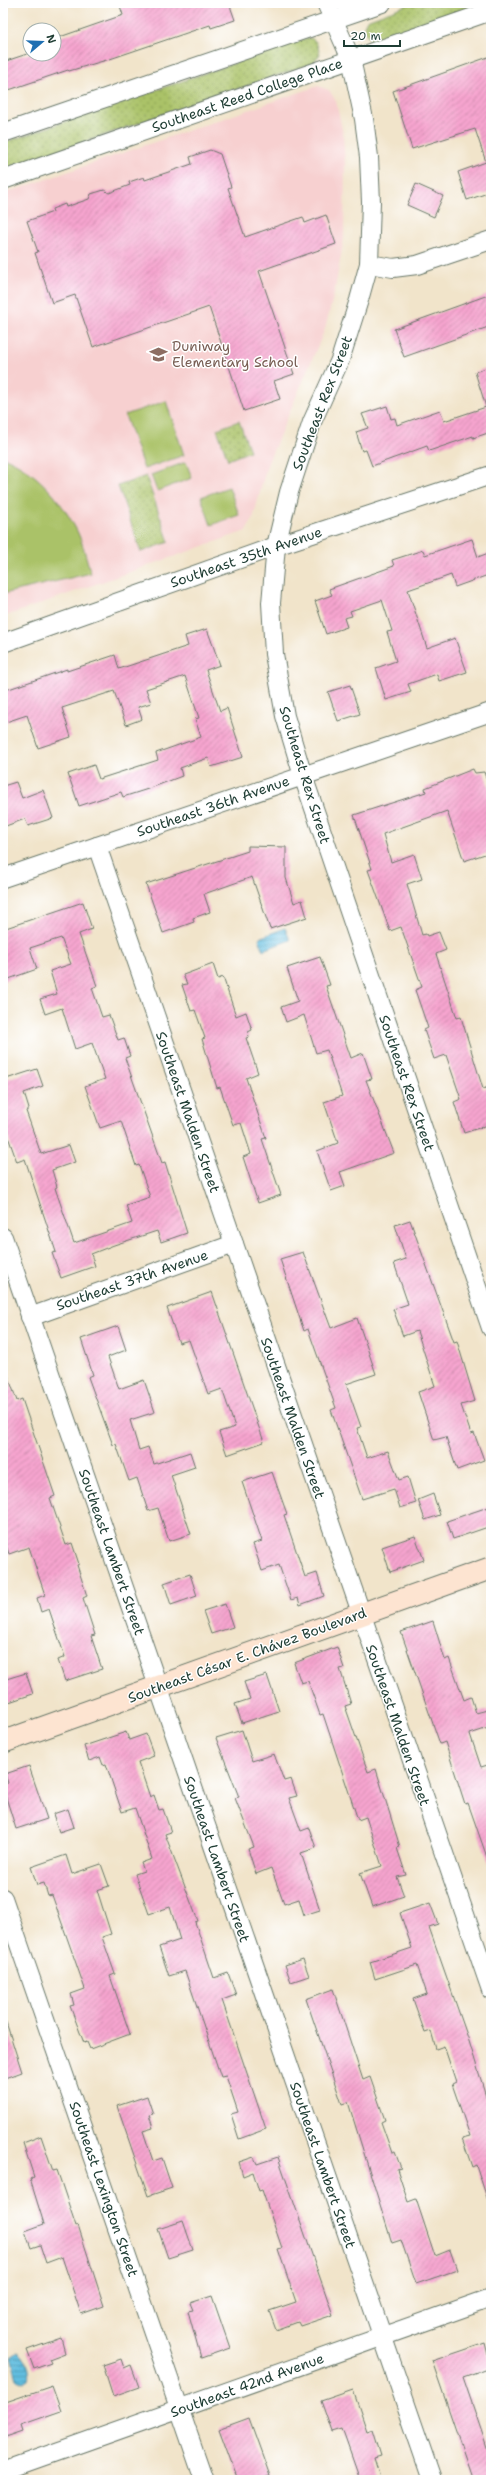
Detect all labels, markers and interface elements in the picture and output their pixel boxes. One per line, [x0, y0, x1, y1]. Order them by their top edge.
north arrow [22, 22, 62, 62]
scale bar [344, 22, 400, 48]
text: 20 m [350, 28, 381, 44]
text: N [42, 32, 60, 46]
street label: Southeast Reed College Place [149, 54, 345, 136]
street label: Southeast Rex Street [288, 333, 356, 473]
place label: Duniway Elementary School [172, 337, 299, 371]
school or university icon: Duniway Elementary School [149, 344, 169, 364]
street label: Southeast 35th Avenue [168, 523, 324, 591]
street label: Southeast Rex Street [275, 704, 335, 846]
street label: Southeast 36th Avenue [134, 771, 292, 841]
street label: Southeast Rex Street [375, 1012, 439, 1154]
street label: Southeast Malden Street [152, 1029, 224, 1195]
street label: Southeast 37th Avenue [54, 1245, 210, 1314]
street label: Southeast Malden Street [257, 1335, 329, 1501]
street label: Southeast Lambert Street [75, 1466, 149, 1638]
street label: Southeast César E. Chávez Boulevard [125, 1603, 369, 1707]
street label: Southeast Malden Street [362, 1642, 434, 1808]
street label: Southeast Lambert Street [180, 1773, 254, 1945]
street label: Southeast Lambert Street [286, 2079, 360, 2251]
street label: Southeast Lexington Street [65, 2099, 143, 2279]
street label: Southeast 42nd Avenue [168, 2349, 326, 2421]

